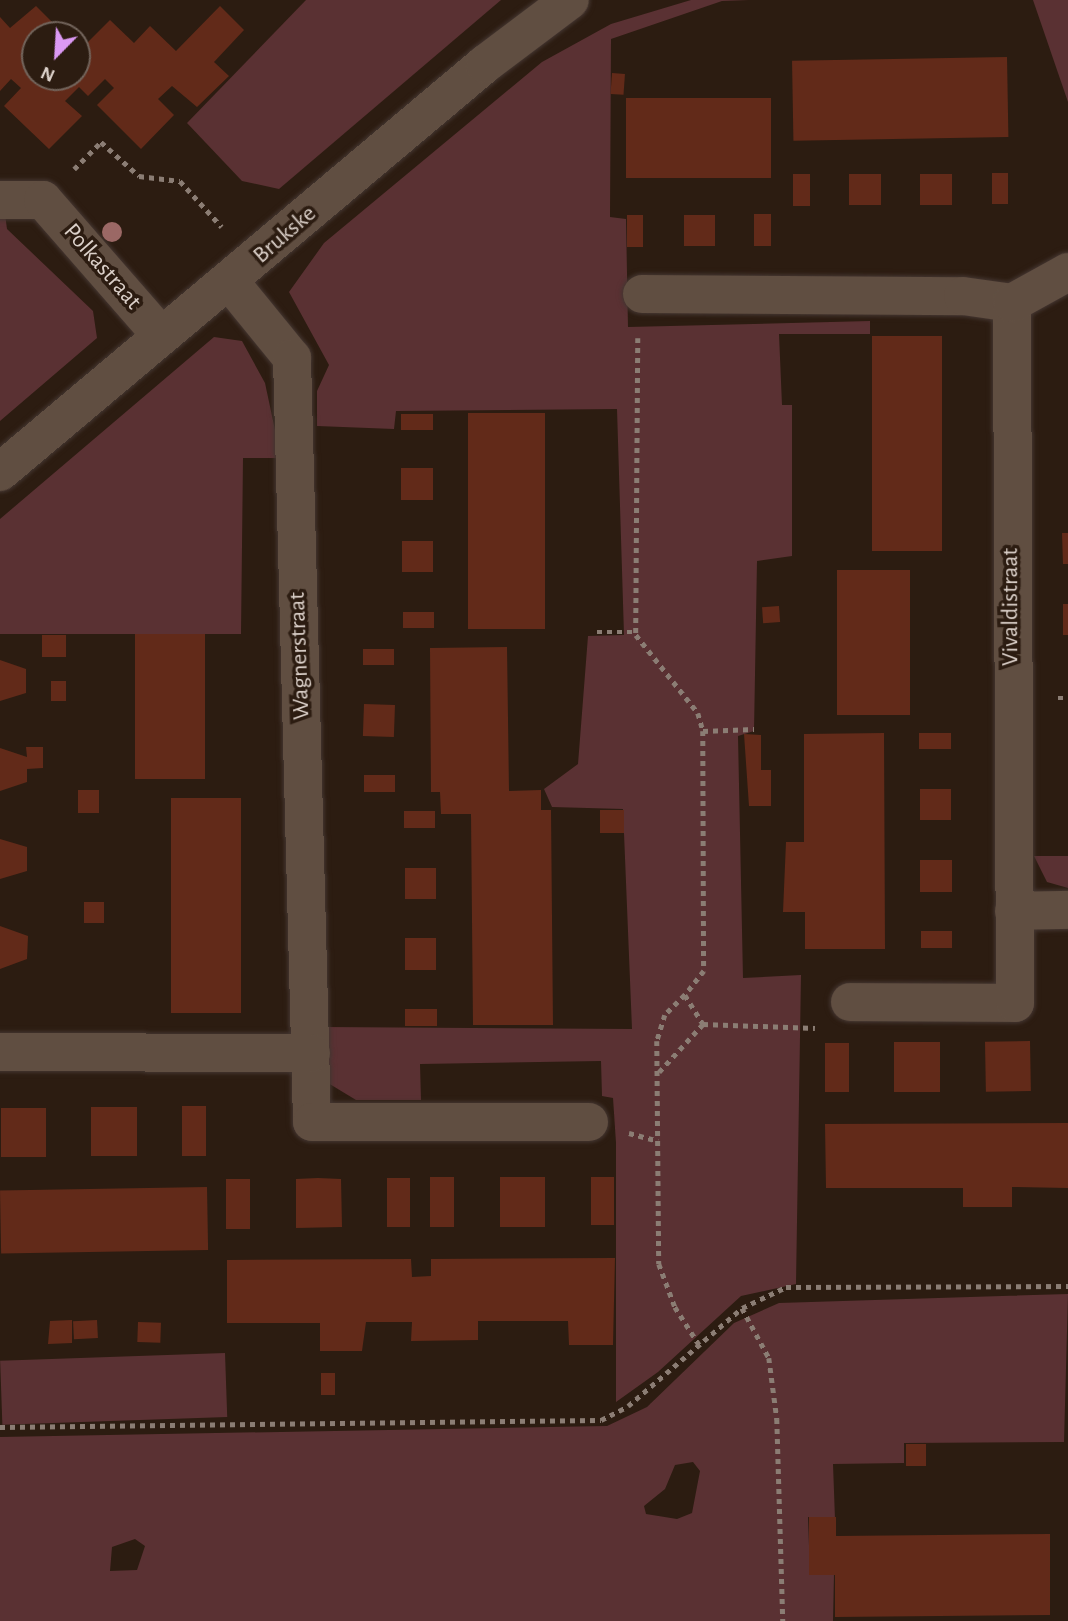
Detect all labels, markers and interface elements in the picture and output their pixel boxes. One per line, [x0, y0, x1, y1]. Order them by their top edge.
north arrow [21, 21, 91, 91]
text: N [38, 62, 58, 85]
street label: Brukske [248, 200, 322, 270]
street label: Polkastraat [57, 218, 147, 316]
street label: Vivaldistraat [997, 548, 1025, 666]
street label: Wagnerstraat [283, 592, 317, 720]

